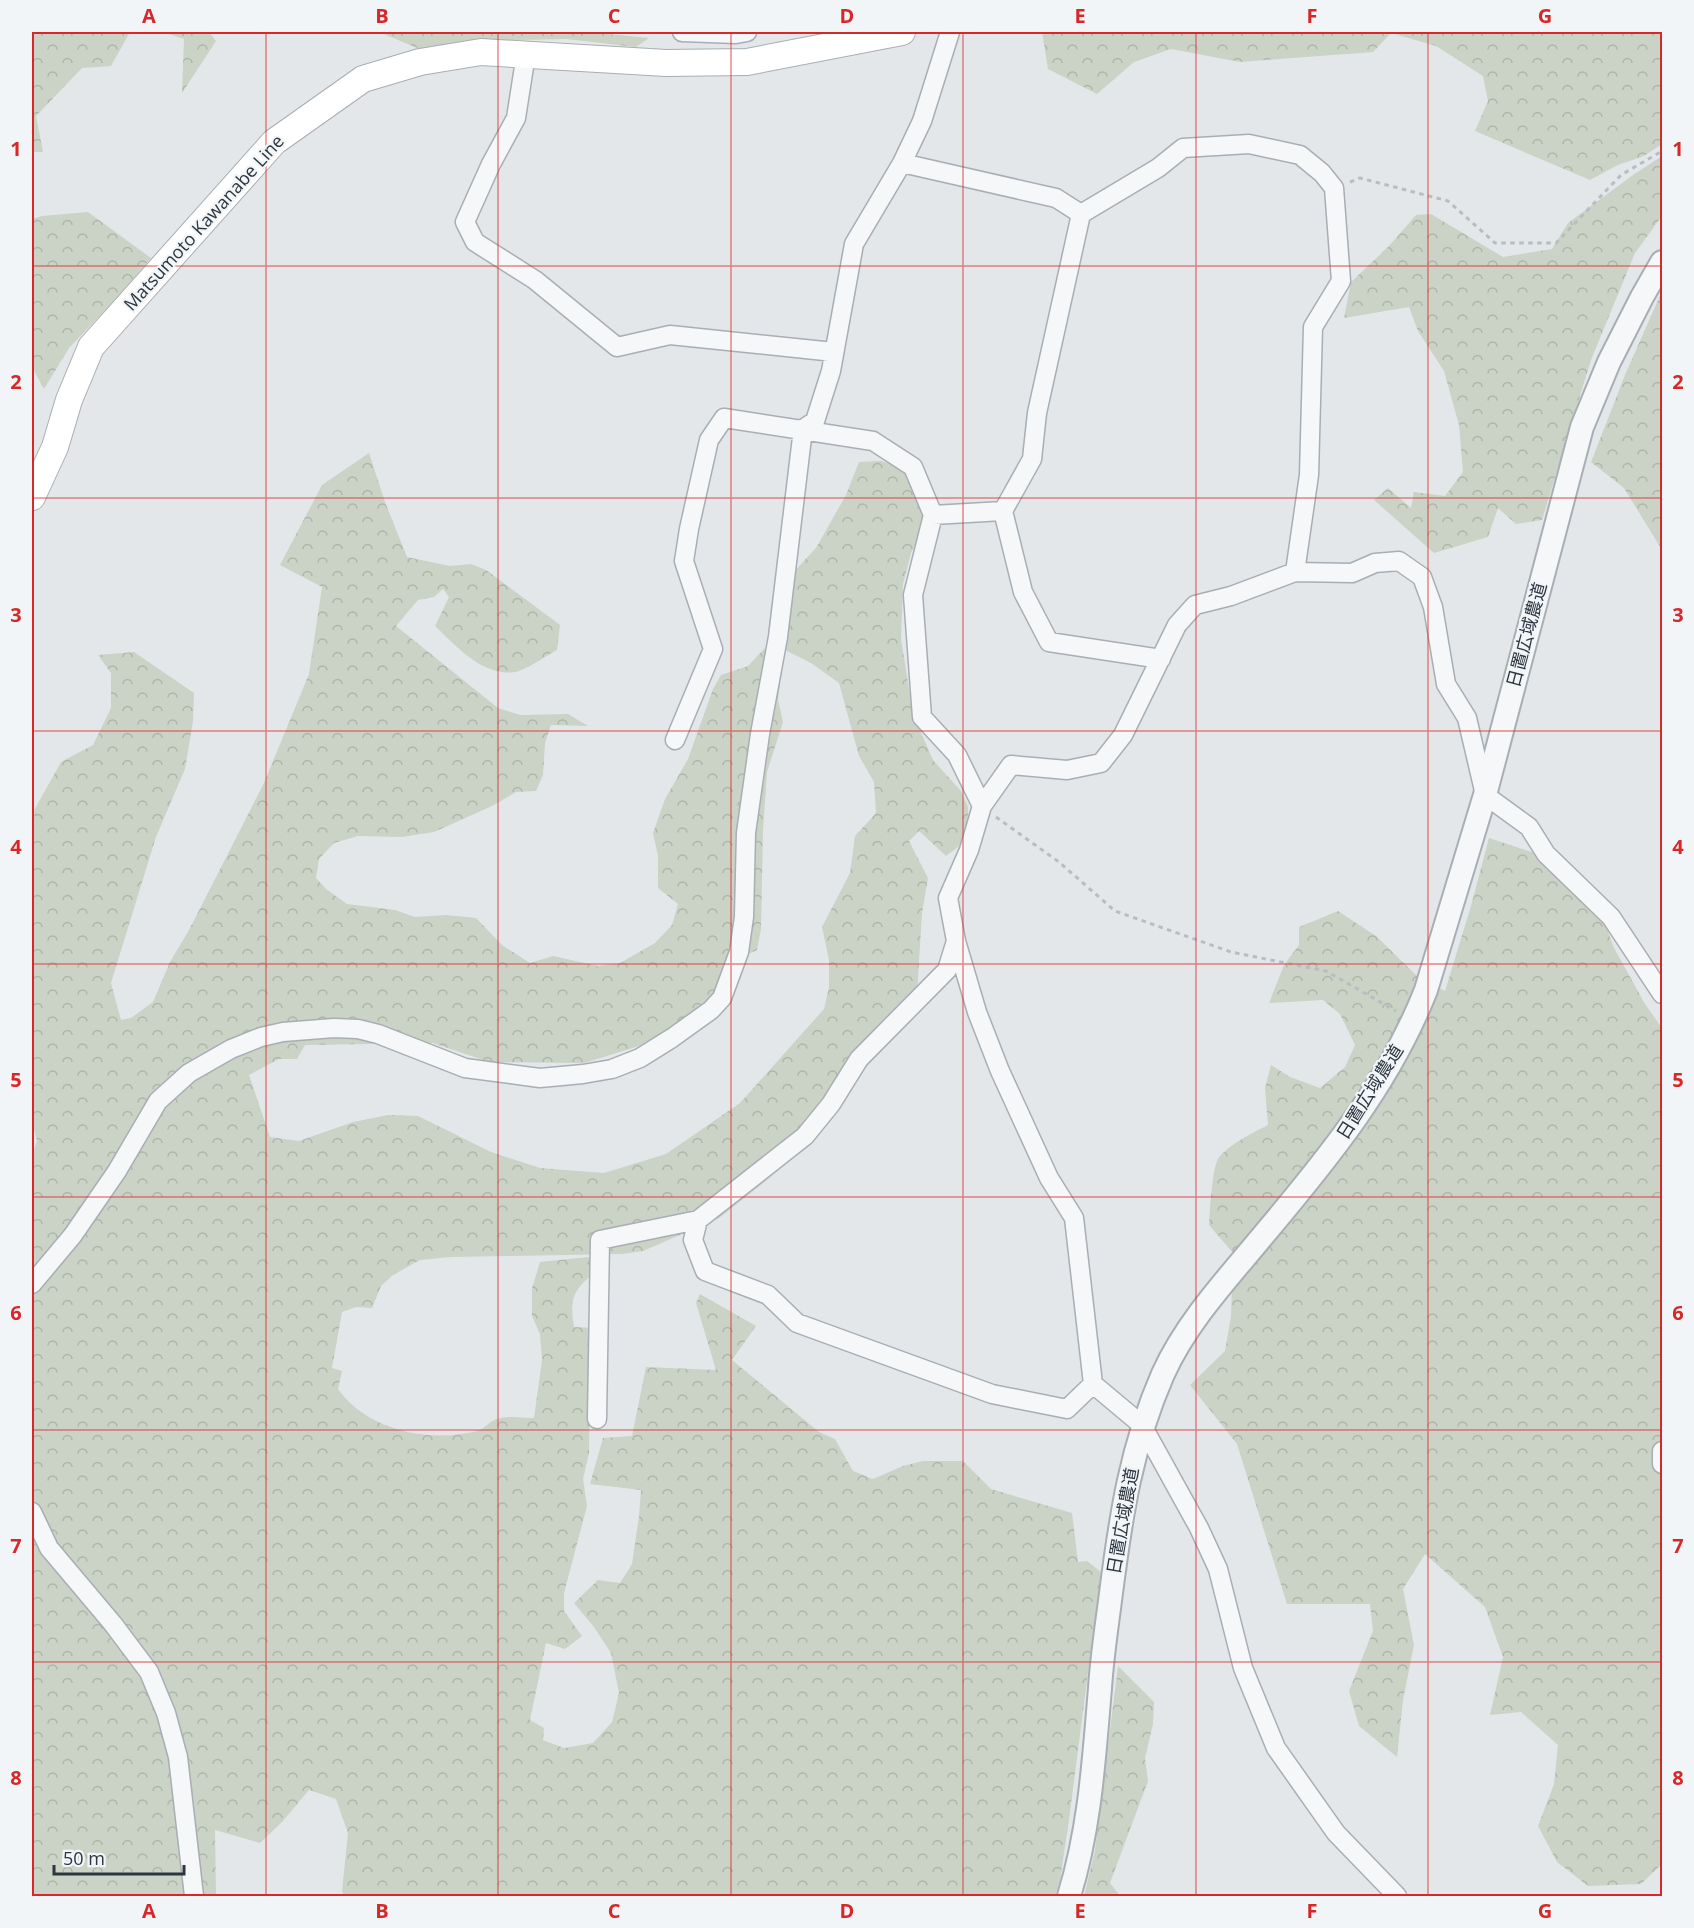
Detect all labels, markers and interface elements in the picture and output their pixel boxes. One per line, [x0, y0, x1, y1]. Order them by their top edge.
text: A [142, 2, 156, 29]
text: B [375, 2, 389, 29]
text: C [608, 2, 621, 29]
text: D [840, 2, 854, 29]
text: E [1074, 2, 1086, 29]
text: F [1307, 2, 1317, 29]
text: G [1538, 2, 1552, 29]
street label: Matsumoto Kawanabe Line [118, 129, 289, 315]
text: 1 [10, 135, 22, 162]
text: 1 [1672, 135, 1684, 162]
text: 2 [10, 368, 22, 395]
text: 2 [1672, 368, 1684, 395]
street label: 日置広域農道 [1500, 579, 1552, 690]
text: 3 [10, 601, 22, 628]
text: 3 [1672, 601, 1684, 628]
text: 4 [10, 833, 22, 860]
text: 4 [1672, 833, 1684, 860]
street label: 日置広域農道 [1330, 1039, 1408, 1144]
text: 5 [10, 1066, 22, 1093]
text: 5 [1672, 1066, 1684, 1093]
text: 6 [10, 1299, 22, 1326]
text: 6 [1672, 1299, 1684, 1326]
street label: 日置広域農道 [1101, 1466, 1143, 1576]
text: 7 [10, 1532, 22, 1559]
text: 7 [1672, 1532, 1684, 1559]
text: 8 [10, 1764, 22, 1791]
text: 8 [1672, 1764, 1684, 1791]
scale bar [54, 1838, 184, 1876]
text: 50 m [63, 1846, 105, 1870]
text: A [142, 1897, 156, 1924]
text: B [375, 1897, 389, 1924]
text: C [608, 1897, 621, 1924]
text: D [840, 1897, 854, 1924]
text: E [1074, 1897, 1086, 1924]
text: F [1307, 1897, 1317, 1924]
text: G [1538, 1897, 1552, 1924]

